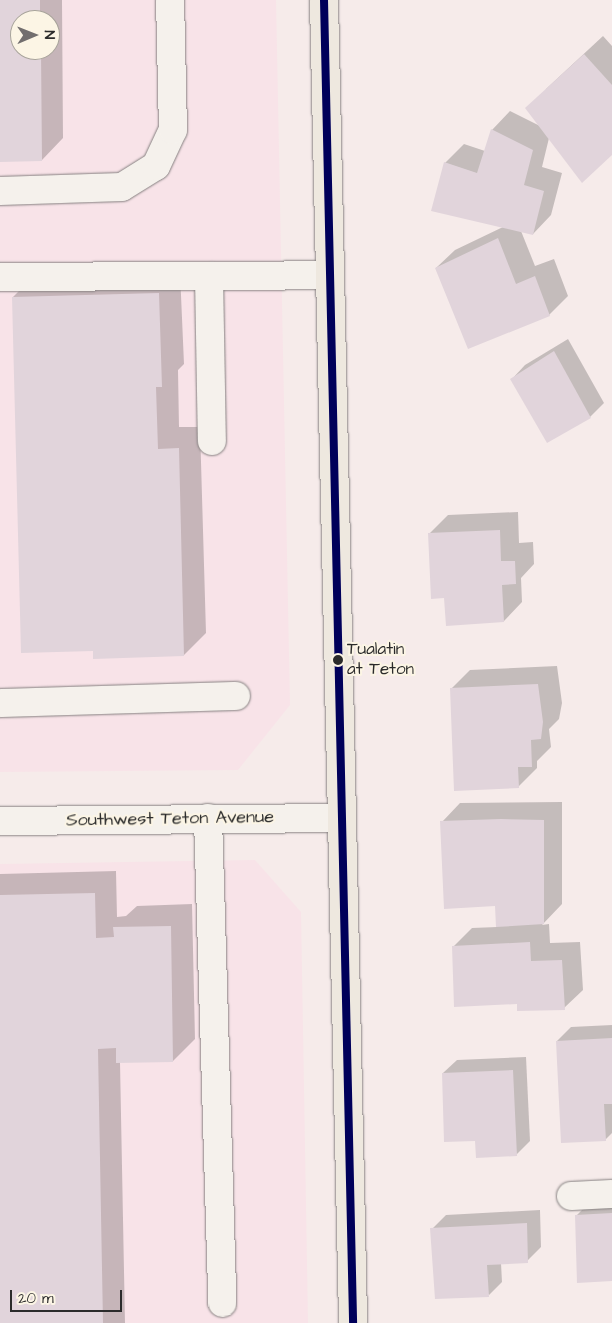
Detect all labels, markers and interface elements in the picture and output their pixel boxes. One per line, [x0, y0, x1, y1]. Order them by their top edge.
north arrow [10, 10, 60, 60]
text: N [39, 30, 59, 39]
place label: Tualatin at Teton [347, 640, 414, 680]
marker: Tualatin at Teton [333, 655, 343, 665]
street label: Southwest Teton Avenue [66, 806, 274, 832]
scale bar [12, 1280, 125, 1312]
text: 20 m [18, 1288, 54, 1309]

